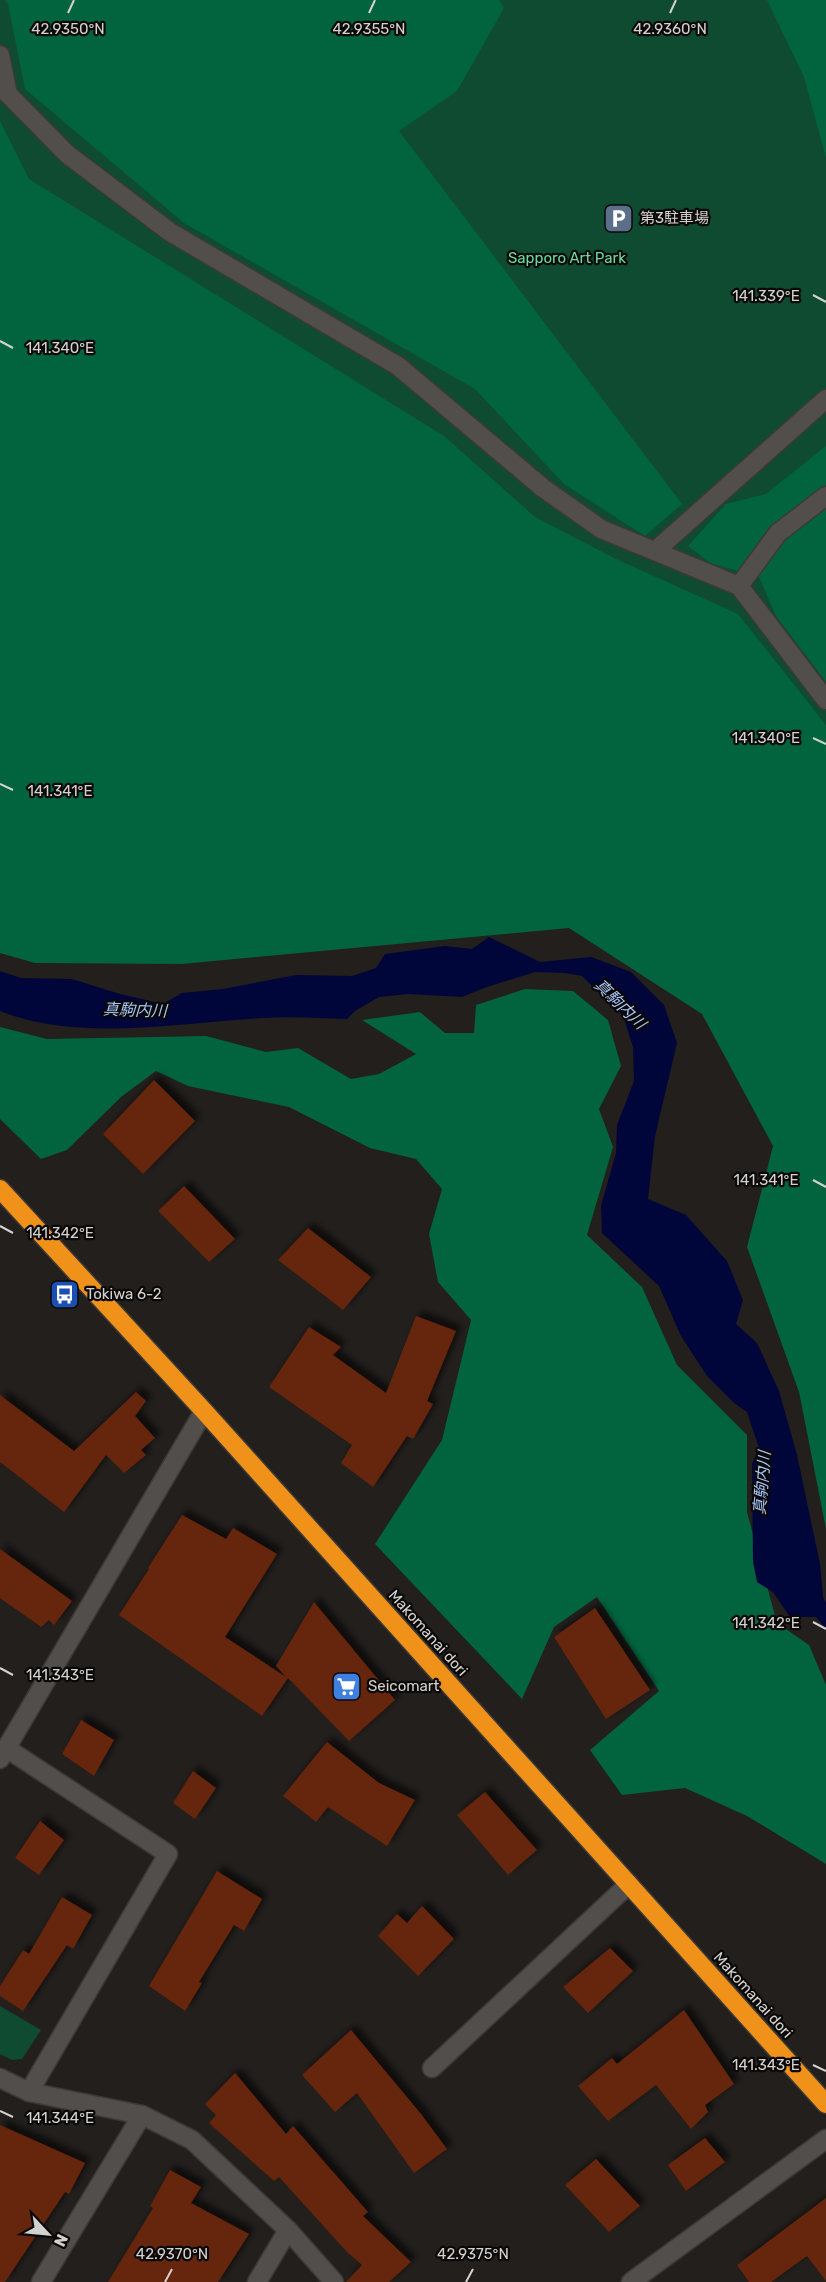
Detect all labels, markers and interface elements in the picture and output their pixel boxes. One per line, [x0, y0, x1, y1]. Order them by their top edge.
text: 42.9350°N [31, 20, 105, 38]
text: 42.9355°N [333, 20, 405, 38]
text: 42.9360°N [633, 20, 707, 38]
parking icon: 第3駐車場 [603, 202, 635, 234]
place label: 第3駐車場 [640, 209, 709, 227]
park label: Sapporo Art Park [508, 249, 626, 267]
text: 141.339°E [732, 287, 800, 305]
text: 141.340°E [26, 339, 94, 357]
text: 141.340°E [732, 729, 800, 747]
text: 141.341°E [28, 782, 93, 800]
water label: 真駒内川 [590, 975, 651, 1034]
water label: 真駒内川 [103, 999, 169, 1021]
text: 141.341°E [734, 1171, 799, 1189]
text: 141.342°E [26, 1224, 94, 1242]
bus stop icon: Tokiwa 6-2 [49, 1278, 81, 1310]
place label: Tokiwa 6-2 [86, 1285, 162, 1303]
water label: 真駒内川 [750, 1448, 774, 1516]
street label: Makomanai dori [385, 1586, 471, 1680]
text: 141.342°E [732, 1614, 800, 1632]
text: 141.343°E [26, 1666, 94, 1684]
supermarket icon: Seicomart [331, 1670, 363, 1702]
place label: Seicomart [368, 1677, 440, 1695]
street label: Makomanai dori [710, 1948, 796, 2042]
text: 141.343°E [732, 2056, 800, 2074]
text: 141.344°E [26, 2109, 94, 2127]
north arrow [18, 2204, 78, 2264]
text: N [50, 2231, 72, 2250]
text: 42.9370°N [136, 2245, 208, 2263]
text: 42.9375°N [437, 2245, 509, 2263]

